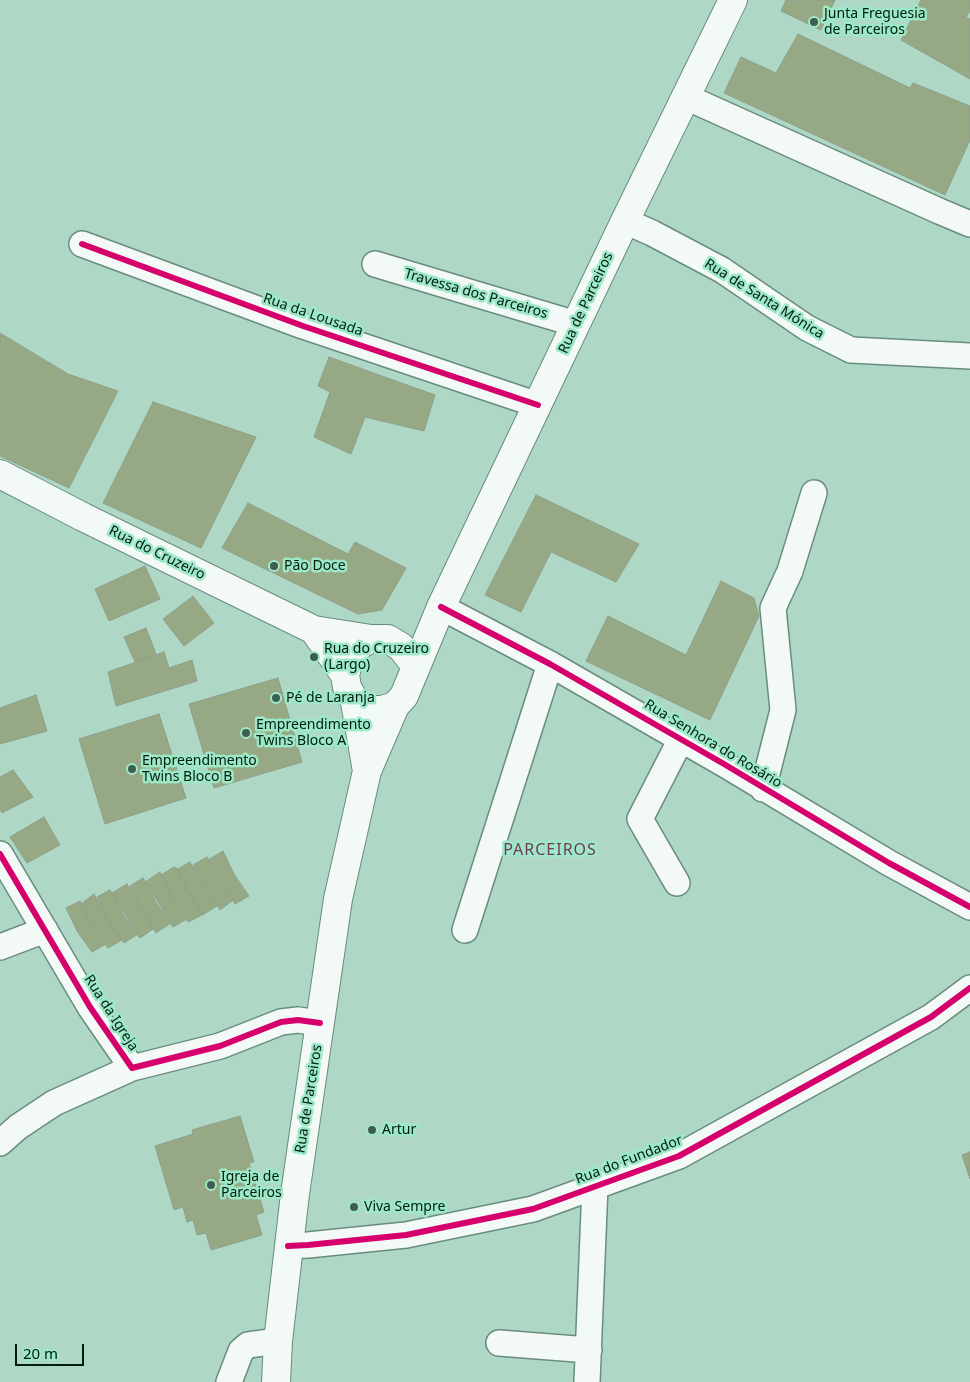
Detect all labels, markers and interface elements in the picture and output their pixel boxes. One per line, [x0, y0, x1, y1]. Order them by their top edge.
place label: Junta Freguesia de Parceiros [824, 6, 926, 38]
marker: Junta Freguesia de Parceiros [808, 16, 820, 28]
street label: Rua de Parceiros [555, 250, 617, 356]
street label: Rua de Santa Mónica [701, 255, 827, 343]
street label: Travessa dos Parceiros [402, 265, 550, 323]
street label: Rua da Lousada [261, 290, 365, 340]
street label: Rua do Cruzeiro [106, 522, 208, 584]
place label: Pão Doce [284, 558, 346, 574]
marker: Pão Doce [268, 560, 280, 572]
place label: Rua do Cruzeiro (Largo) [324, 641, 429, 674]
marker: Rua do Cruzeiro (Largo) [308, 651, 320, 663]
place label: Pé de Laranja [286, 690, 375, 706]
marker: Pé de Laranja [270, 692, 282, 704]
street label: Rua Senhora do Rosário [641, 696, 785, 792]
place label: Empreendimento Twins Bloco A [256, 717, 371, 750]
marker: Empreendimento Twins Bloco A [240, 727, 252, 739]
place label: Empreendimento Twins Bloco B [142, 753, 257, 786]
marker: Empreendimento Twins Bloco B [126, 763, 138, 775]
district label: PARCEIROS [502, 840, 598, 860]
street label: Rua da Igreja [80, 972, 142, 1054]
street label: Rua de Parceiros [292, 1043, 326, 1155]
place label: Artur [382, 1122, 416, 1138]
marker: Artur [366, 1124, 378, 1136]
street label: Rua do Fundador [573, 1132, 685, 1188]
place label: Igreja de Parceiros [221, 1169, 282, 1202]
marker: Igreja de Parceiros [205, 1179, 217, 1191]
place label: Viva Sempre [364, 1199, 445, 1215]
marker: Viva Sempre [348, 1201, 360, 1213]
scale bar [18, 1334, 86, 1366]
text: 20 m [23, 1343, 58, 1363]

